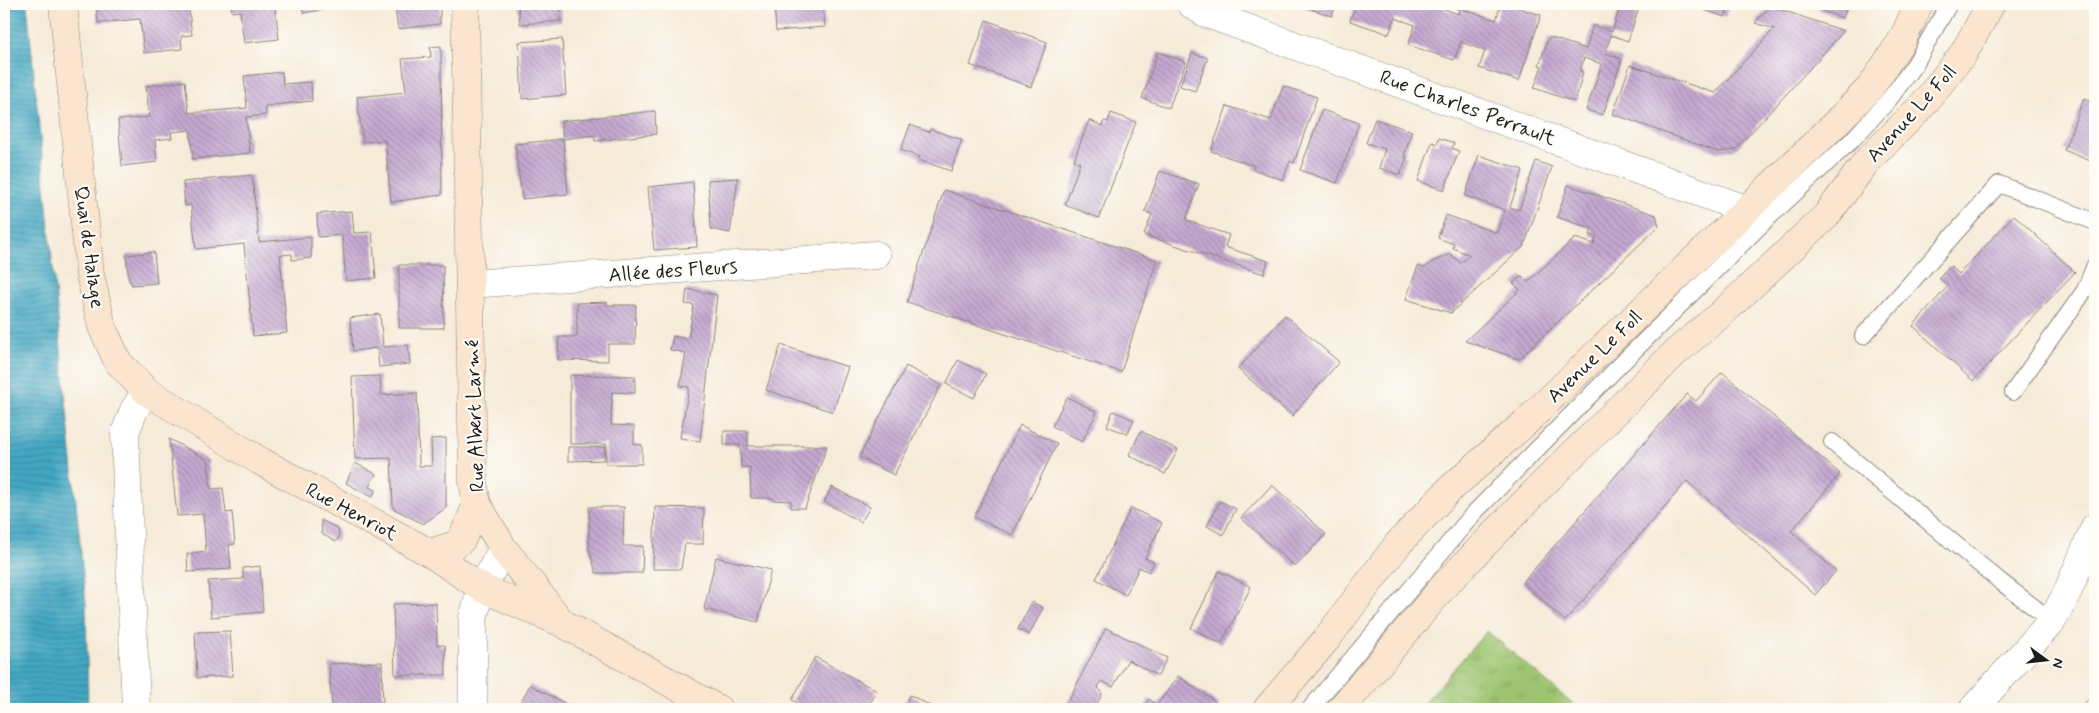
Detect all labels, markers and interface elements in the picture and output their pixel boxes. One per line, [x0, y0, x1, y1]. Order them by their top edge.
street label: Avenue Le Foll [1861, 59, 1963, 169]
street label: Rue Charles Perrault [1376, 64, 1559, 153]
street label: Quai de Halage [67, 184, 110, 310]
street label: Allée des Fleurs [608, 254, 739, 289]
street label: Avenue Le Foll [1542, 305, 1649, 409]
street label: Rue Albert Larmé [459, 339, 492, 493]
street label: Rue Henriot [300, 477, 402, 548]
north arrow [2022, 636, 2072, 686]
text: N [2048, 656, 2067, 670]

